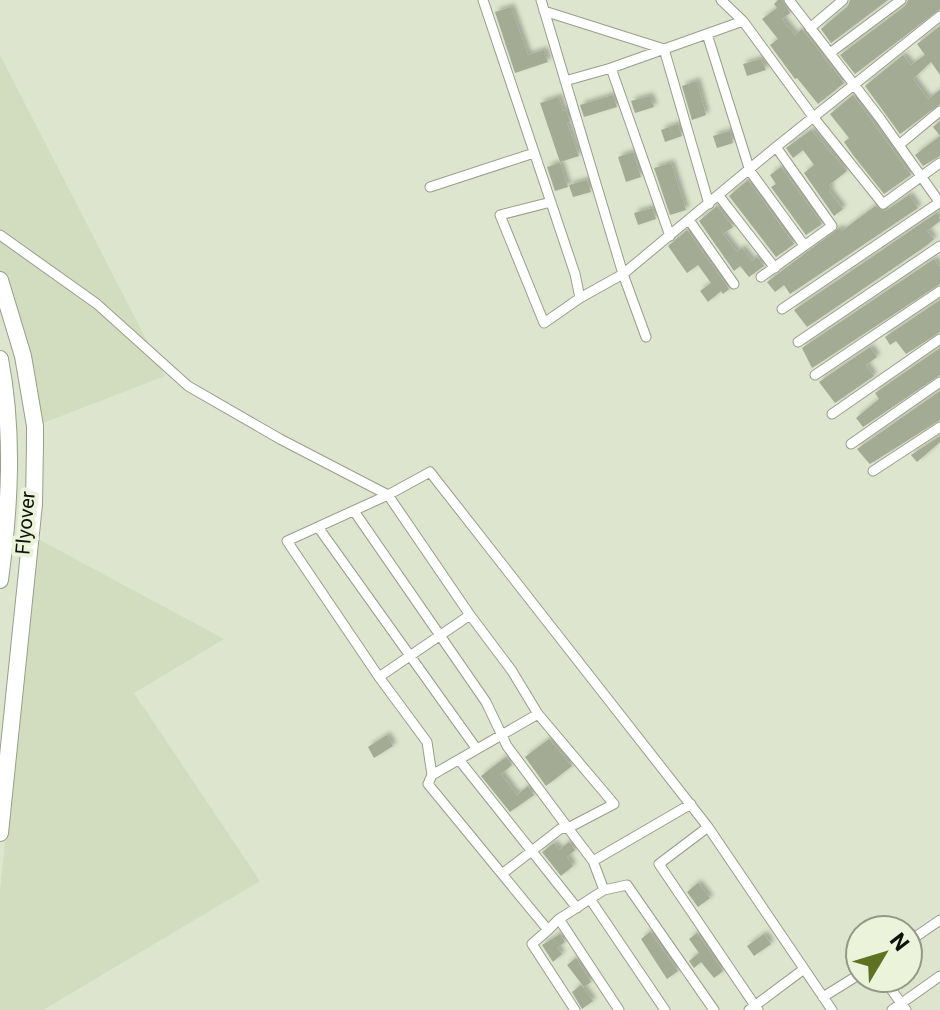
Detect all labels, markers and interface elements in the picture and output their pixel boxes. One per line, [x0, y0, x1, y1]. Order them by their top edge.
street label: Flyover [10, 490, 40, 556]
north arrow [844, 914, 924, 994]
text: N [885, 928, 914, 956]

